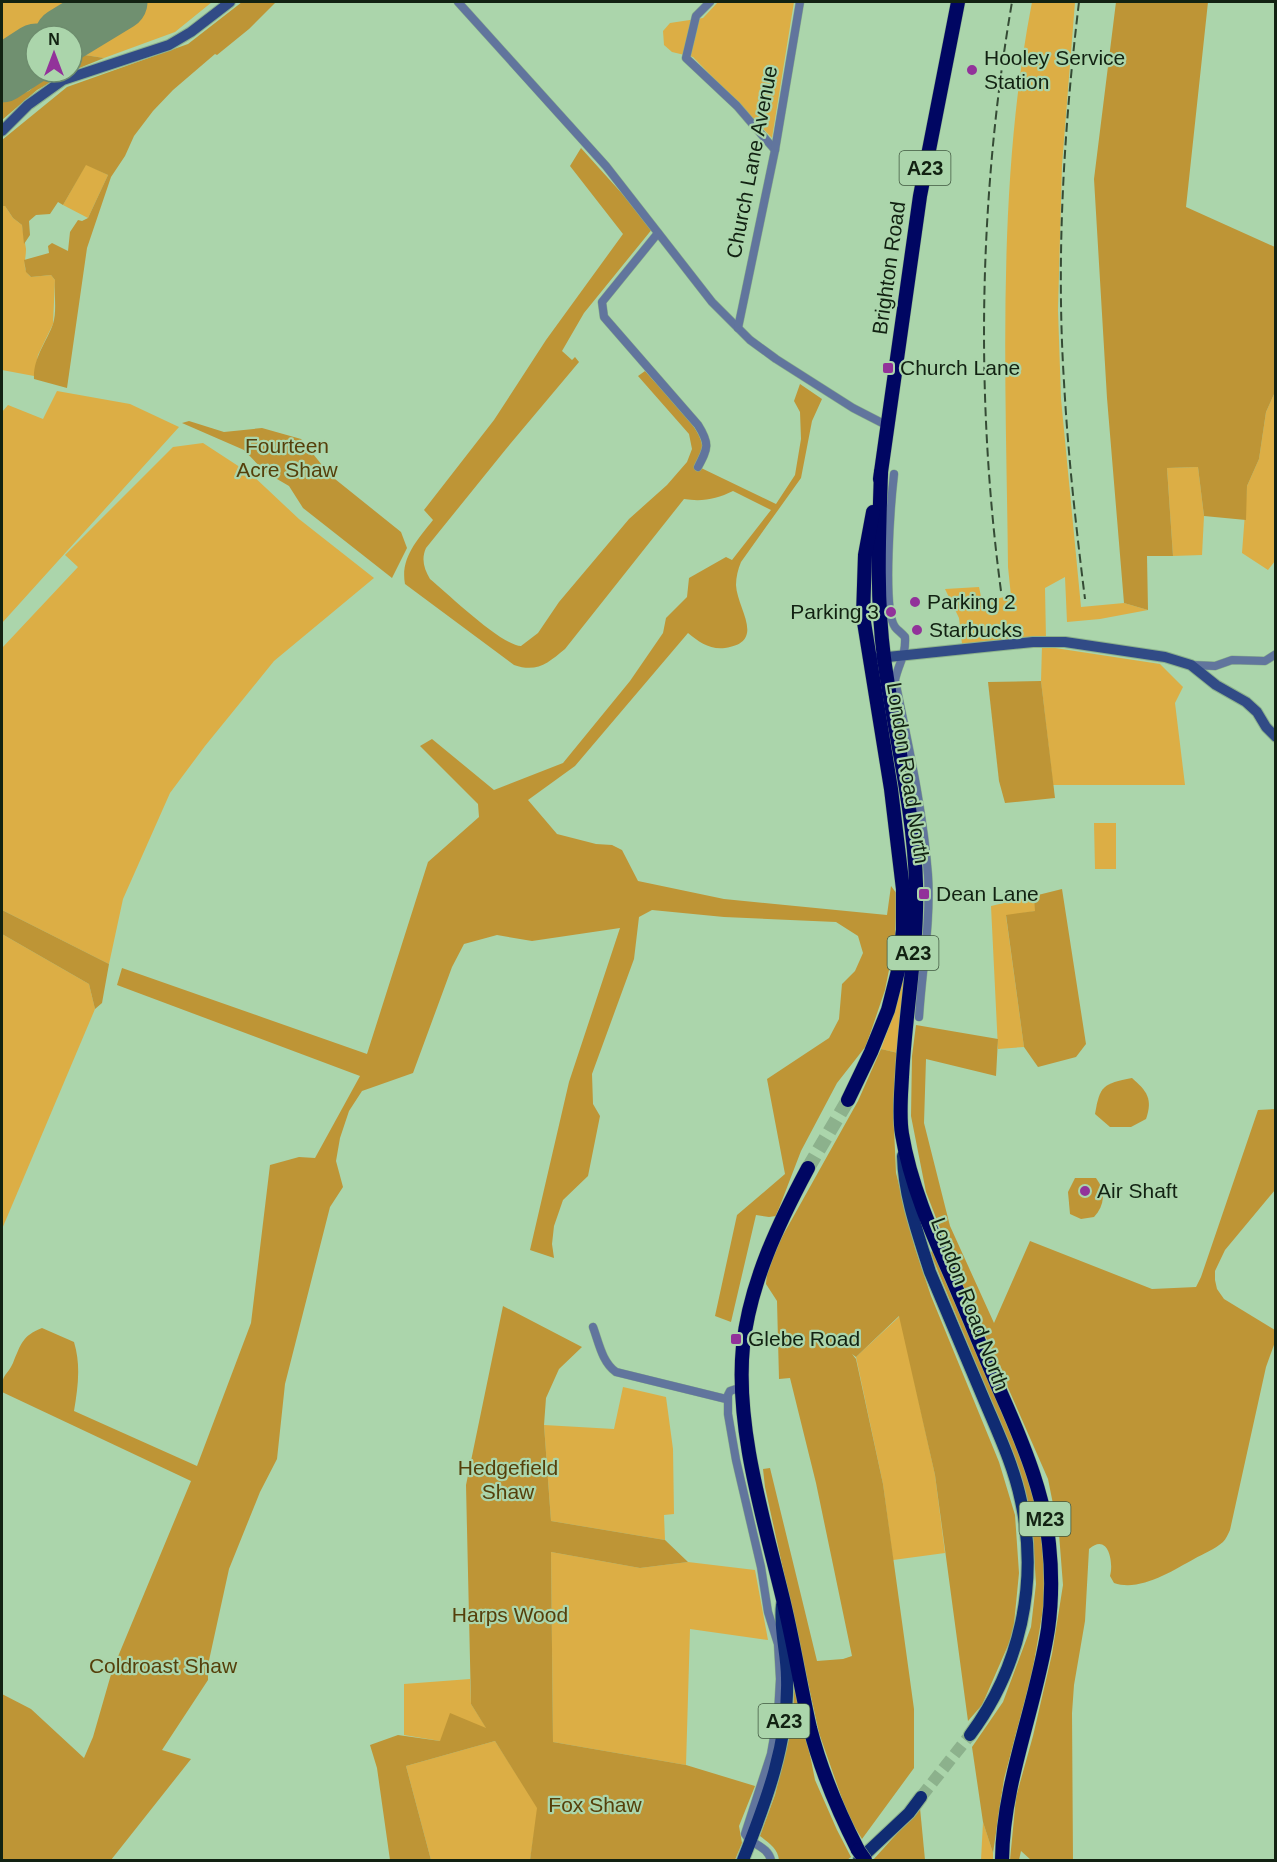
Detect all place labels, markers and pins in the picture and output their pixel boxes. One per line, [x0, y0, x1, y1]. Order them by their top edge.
place label: Hooley Service Station [984, 46, 1125, 93]
marker: Hooley Service Station [965, 63, 979, 77]
place label: Church Lane [900, 356, 1020, 379]
marker: Church Lane [881, 361, 895, 375]
place label: Parking 2 [927, 590, 1016, 613]
marker: Parking 2 [908, 595, 922, 609]
place label: Parking 3 [790, 600, 879, 623]
marker: Parking 3 [884, 605, 898, 619]
place label: Starbucks [929, 618, 1022, 641]
marker: Starbucks [910, 623, 924, 637]
place label: Dean Lane [936, 882, 1039, 905]
marker: Dean Lane [917, 887, 931, 901]
place label: Air Shaft [1097, 1179, 1178, 1202]
marker: Air Shaft [1078, 1184, 1092, 1198]
place label: Glebe Road [748, 1327, 860, 1350]
marker: Glebe Road [729, 1332, 743, 1346]

